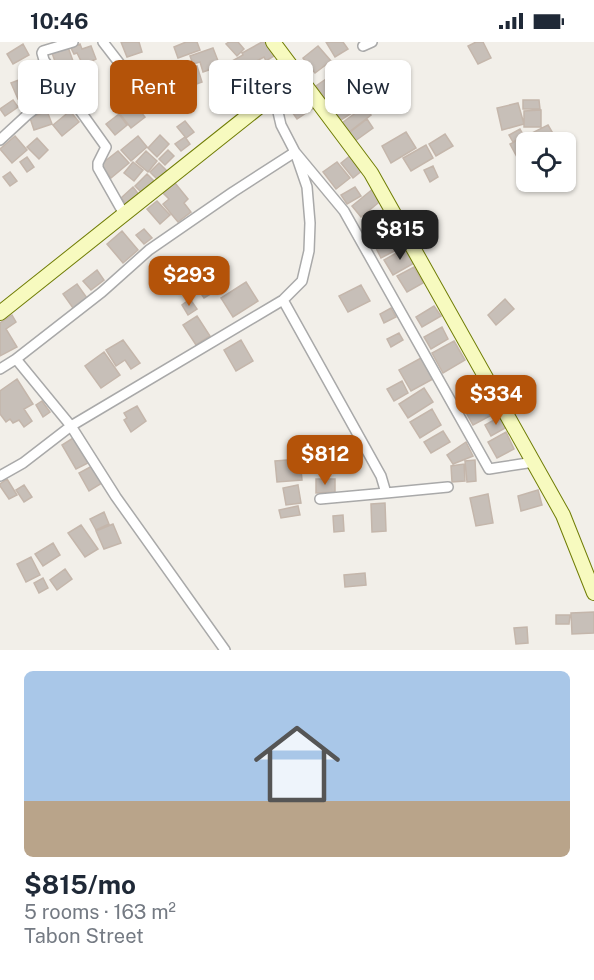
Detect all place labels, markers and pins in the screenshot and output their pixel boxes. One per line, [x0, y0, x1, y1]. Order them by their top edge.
pin: $815 [364, 210, 436, 261]
pin: $293 [153, 256, 225, 307]
pin: $334 [460, 375, 532, 426]
pin: $812 [289, 435, 361, 486]

